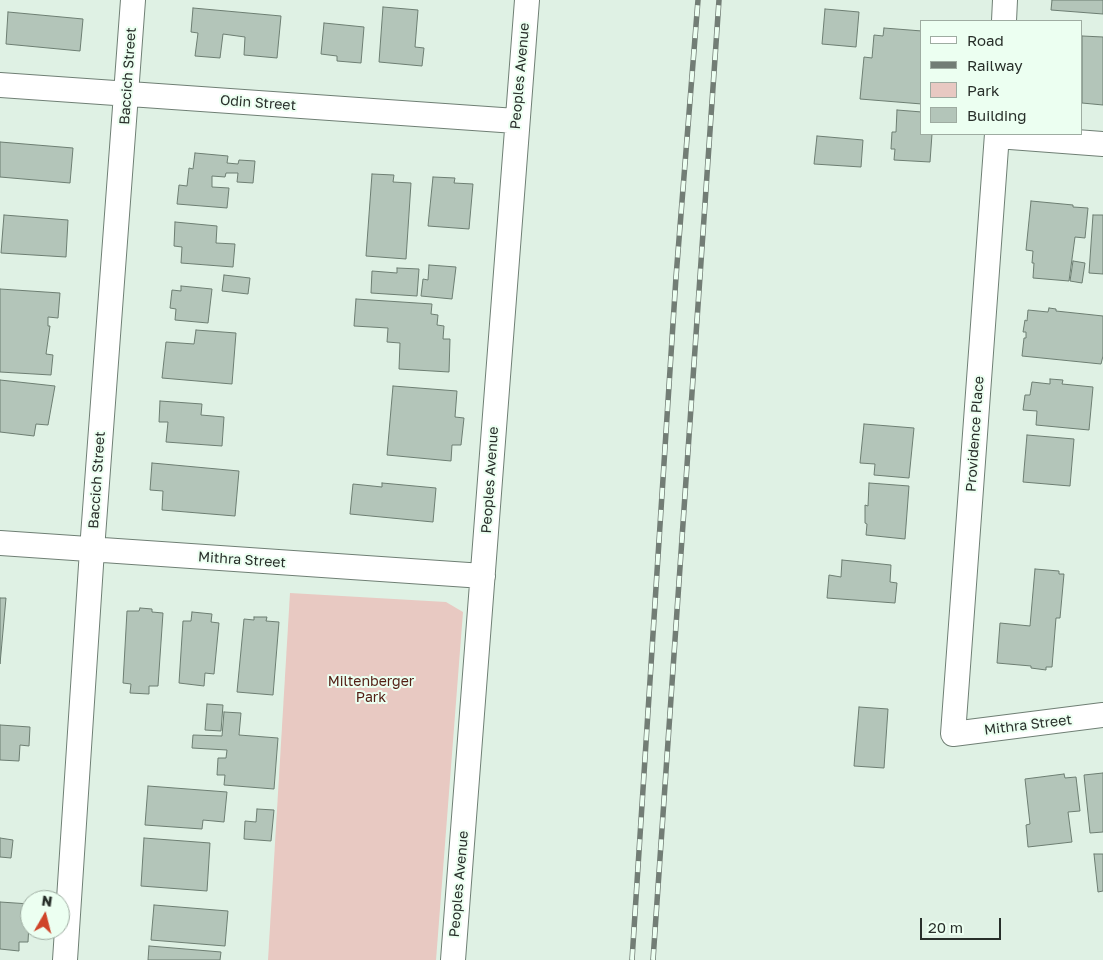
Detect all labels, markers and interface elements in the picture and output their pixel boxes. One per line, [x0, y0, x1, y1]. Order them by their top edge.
legend [920, 20, 1083, 135]
street label: Peoples Avenue [507, 22, 533, 130]
street label: Baccich Street [116, 27, 140, 125]
text: Road [967, 31, 1004, 49]
text: Railway [967, 56, 1023, 74]
text: Park [967, 81, 999, 99]
street label: Odin Street [219, 92, 297, 114]
text: Building [967, 106, 1027, 124]
street label: Providence Place [963, 376, 987, 492]
street label: Peoples Avenue [478, 426, 502, 534]
street label: Baccich Street [85, 431, 109, 529]
street label: Mithra Street [197, 549, 287, 571]
park label: Miltenberger Park [328, 674, 414, 706]
street label: Mithra Street [983, 711, 1073, 739]
street label: Peoples Avenue [446, 830, 472, 938]
north arrow [20, 890, 70, 940]
text: N [41, 891, 53, 910]
scale bar [923, 908, 1004, 940]
text: 20 m [928, 918, 963, 936]

